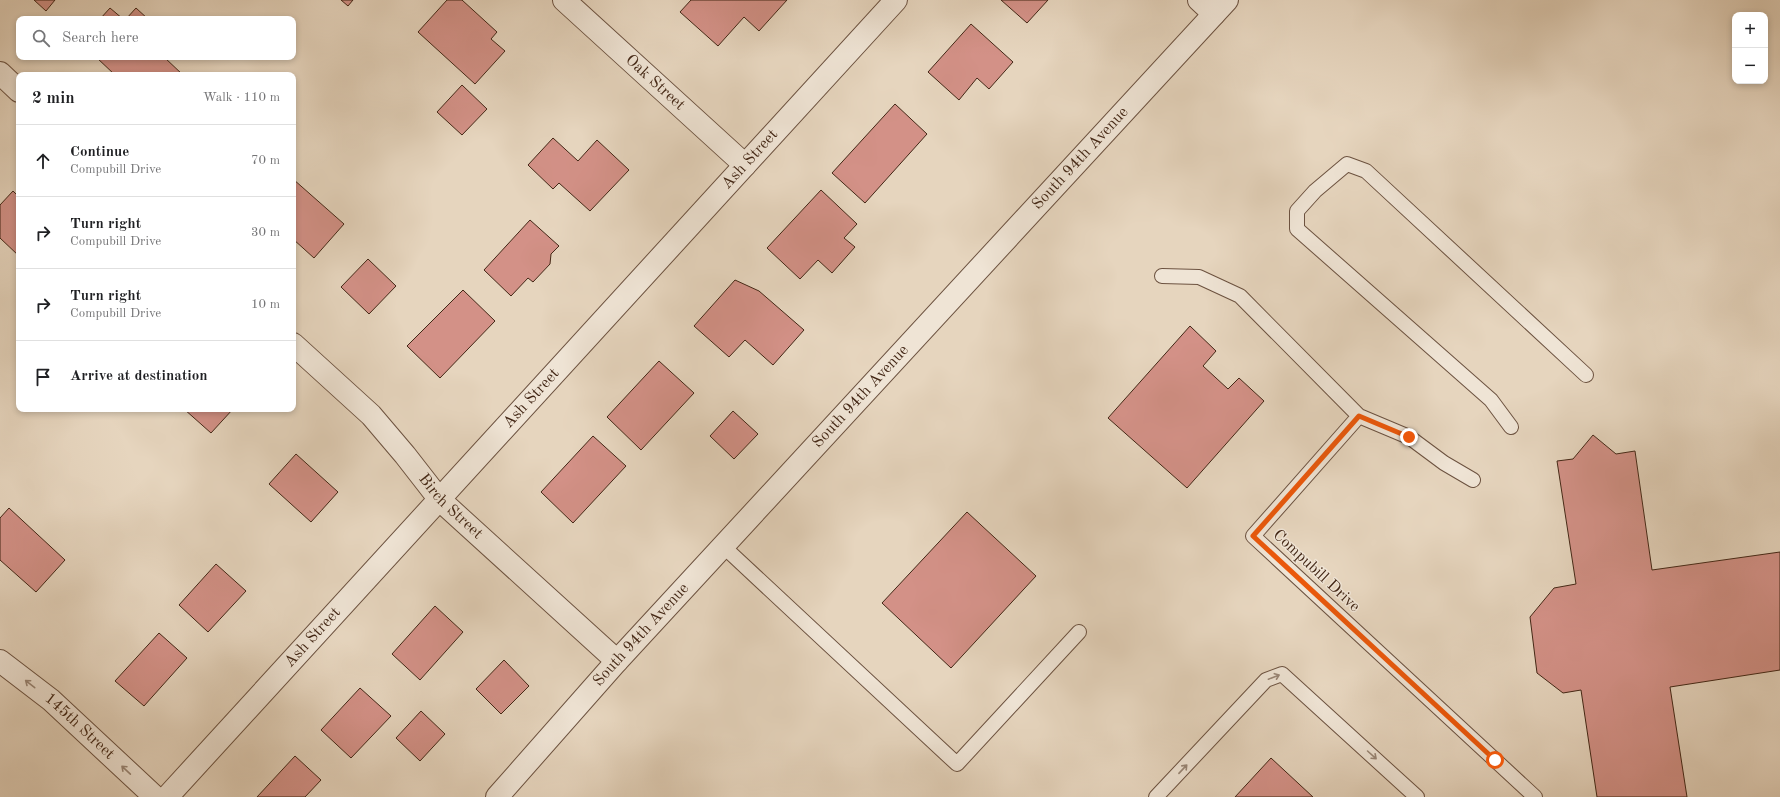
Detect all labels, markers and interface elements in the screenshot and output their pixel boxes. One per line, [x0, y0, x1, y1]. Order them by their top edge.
map controls [1732, 12, 1768, 84]
button: + [1732, 12, 1768, 48]
search box [16, 16, 296, 60]
icon: search [30, 27, 52, 49]
text: Search here [62, 31, 139, 46]
button: − [1732, 48, 1768, 84]
street label: Oak Street [622, 52, 688, 114]
text: 2 min [32, 90, 75, 107]
text: Walk · 110 m [203, 91, 280, 104]
street label: South 94th Avenue [1029, 104, 1132, 213]
street label: Ash Street [719, 126, 782, 192]
text: Continue [70, 145, 129, 160]
icon: ahead [32, 150, 54, 172]
text: 70 m [251, 154, 280, 167]
text: Compubill Drive [70, 163, 161, 176]
text: Turn right [70, 217, 141, 232]
icon: right [32, 222, 54, 244]
text: 30 m [251, 226, 280, 239]
text: Compubill Drive [70, 235, 161, 248]
text: Turn right [70, 289, 141, 304]
icon: right [32, 294, 54, 316]
text: 10 m [251, 298, 280, 311]
text: Compubill Drive [70, 307, 161, 320]
street label: South 94th Avenue [810, 342, 912, 451]
street label: Ash Street [500, 365, 563, 432]
icon: arrive [32, 366, 54, 388]
text: Arrive at destination [70, 369, 208, 384]
route end [1400, 428, 1418, 446]
street label: Birch Street [415, 471, 486, 543]
street label: Compubill Drive [1269, 527, 1363, 615]
street label: South 94th Avenue [590, 580, 692, 690]
street label: Ash Street [282, 604, 344, 671]
one-way arrow [1267, 673, 1280, 680]
one-way arrow [24, 679, 35, 688]
street label: 145th Street [42, 690, 118, 763]
one-way arrow [1366, 751, 1377, 760]
route start [1486, 751, 1504, 769]
one-way arrow [1178, 763, 1187, 774]
one-way arrow [121, 766, 132, 775]

